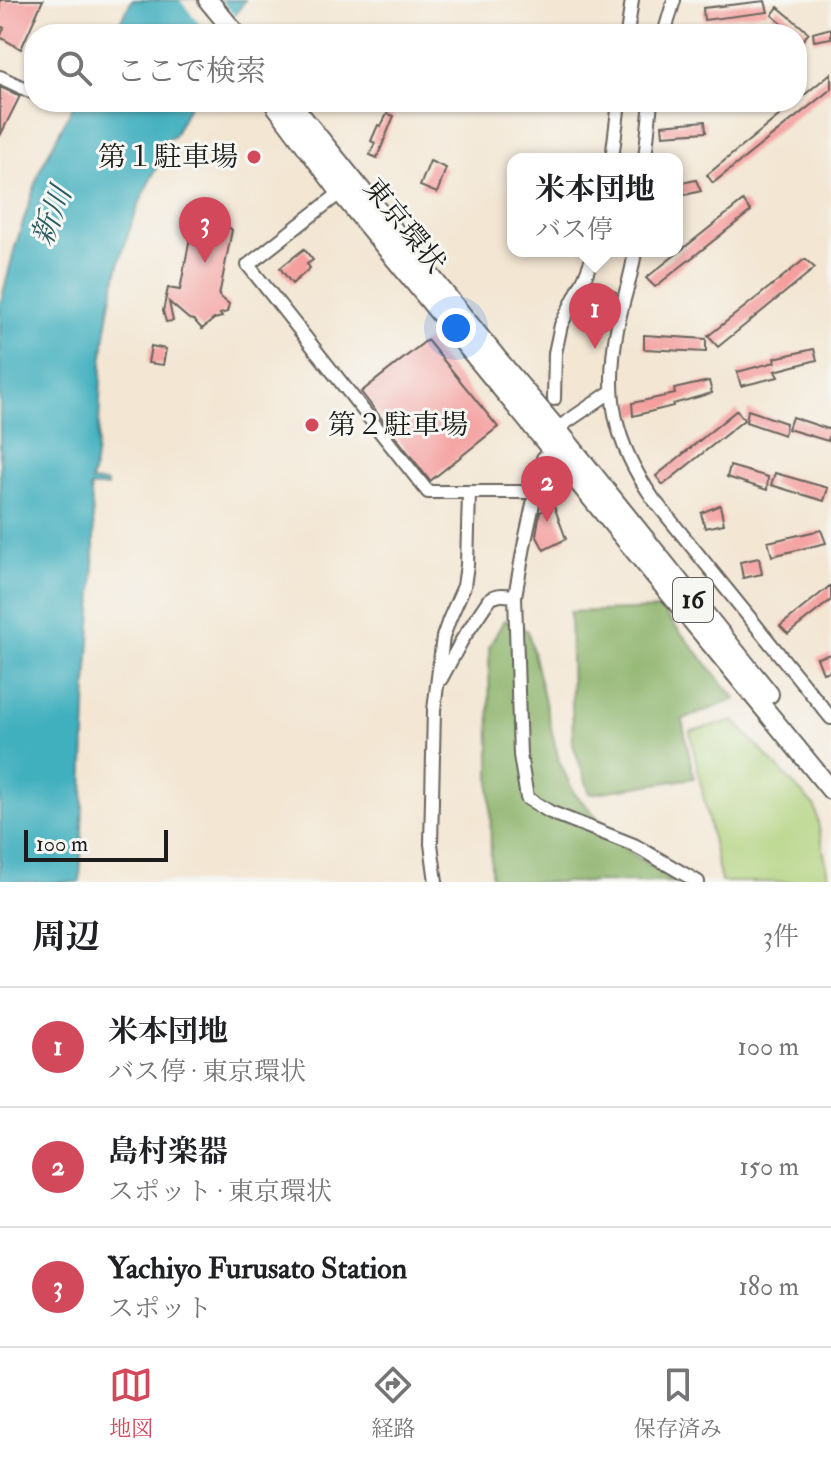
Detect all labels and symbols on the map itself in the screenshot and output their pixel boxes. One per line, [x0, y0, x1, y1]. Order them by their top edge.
place label: 第１駐車場 [98, 140, 238, 175]
marker: 第１駐車場 [245, 148, 263, 166]
street label: 東京環状 [355, 171, 453, 281]
water label: 新川 [24, 179, 81, 251]
pin: 3 [179, 197, 231, 263]
pin: 1 [569, 283, 621, 349]
your location [436, 308, 476, 348]
place label: 第２駐車場 [328, 408, 468, 443]
marker: 第２駐車場 [303, 416, 321, 434]
pin: 2 [521, 456, 573, 522]
road number: 16 [673, 578, 713, 622]
scale bar [24, 826, 168, 862]

